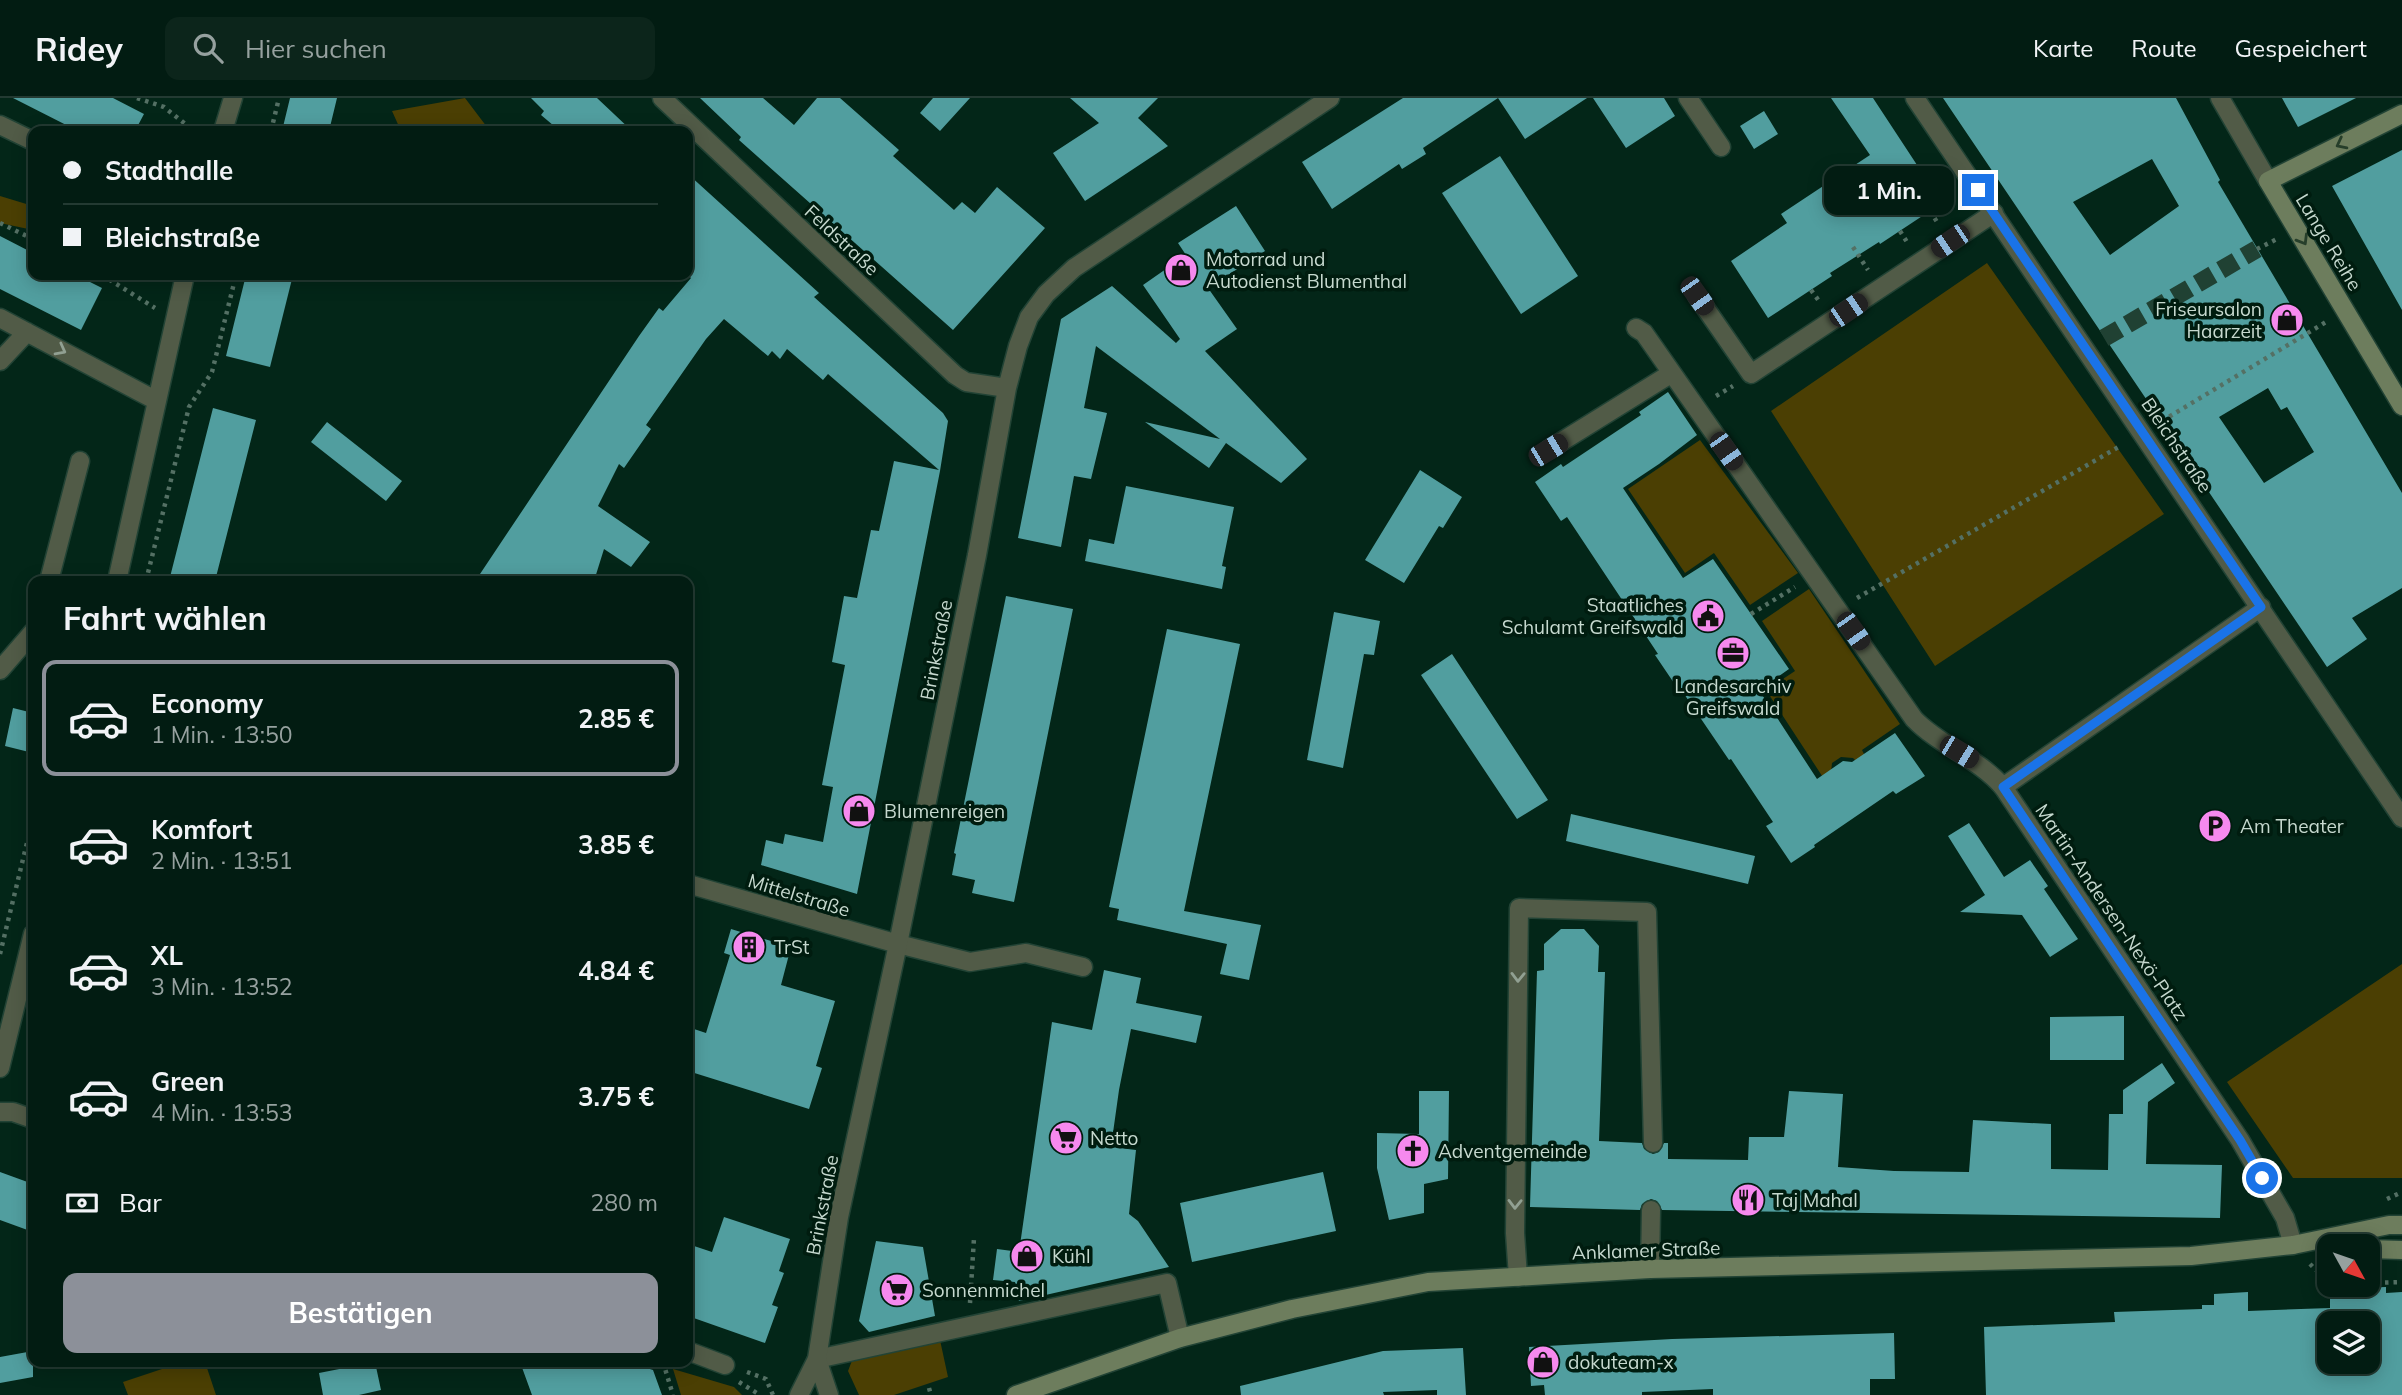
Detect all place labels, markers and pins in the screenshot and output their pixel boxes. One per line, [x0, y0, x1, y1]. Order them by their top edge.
place label: Motorrad und Autodienst Blumenthal [1206, 247, 1407, 293]
shop icon: Motorrad und Autodienst Blumenthal [1162, 251, 1200, 289]
place label: Friseursalon Haarzeit [2155, 297, 2262, 343]
shop icon: Friseursalon Haarzeit [2268, 301, 2306, 339]
place label: Staatliches Schulamt Greifswald [1502, 593, 1684, 639]
public building icon: Staatliches Schulamt Greifswald [1689, 597, 1727, 635]
office icon: Landesarchiv Greifswald [1714, 634, 1752, 672]
place label: Landesarchiv Greifswald [1674, 674, 1792, 720]
shop icon: Blumenreigen [840, 792, 878, 830]
place label: Blumenreigen [884, 799, 1005, 823]
parking icon: Am Theater [2196, 807, 2234, 845]
place label: Am Theater [2240, 814, 2344, 838]
building icon: TrSt [730, 928, 768, 966]
place label: TrSt [774, 935, 810, 959]
supermarket icon: Netto [1047, 1119, 1085, 1157]
place label: Netto [1090, 1126, 1138, 1150]
church icon: Adventgemeinde [1394, 1132, 1432, 1170]
place label: Adventgemeinde [1438, 1139, 1587, 1163]
restaurant icon: Taj Mahal [1729, 1181, 1767, 1219]
place label: Taj Mahal [1772, 1188, 1858, 1212]
shop icon: Kühl [1008, 1237, 1046, 1275]
place label: Kühl [1052, 1244, 1090, 1268]
supermarket icon: Sonnenmichel [878, 1271, 916, 1309]
place label: Sonnenmichel [922, 1278, 1045, 1302]
shop icon: dokuteam-x [1524, 1343, 1562, 1381]
place label: dokuteam-x [1568, 1350, 1674, 1374]

